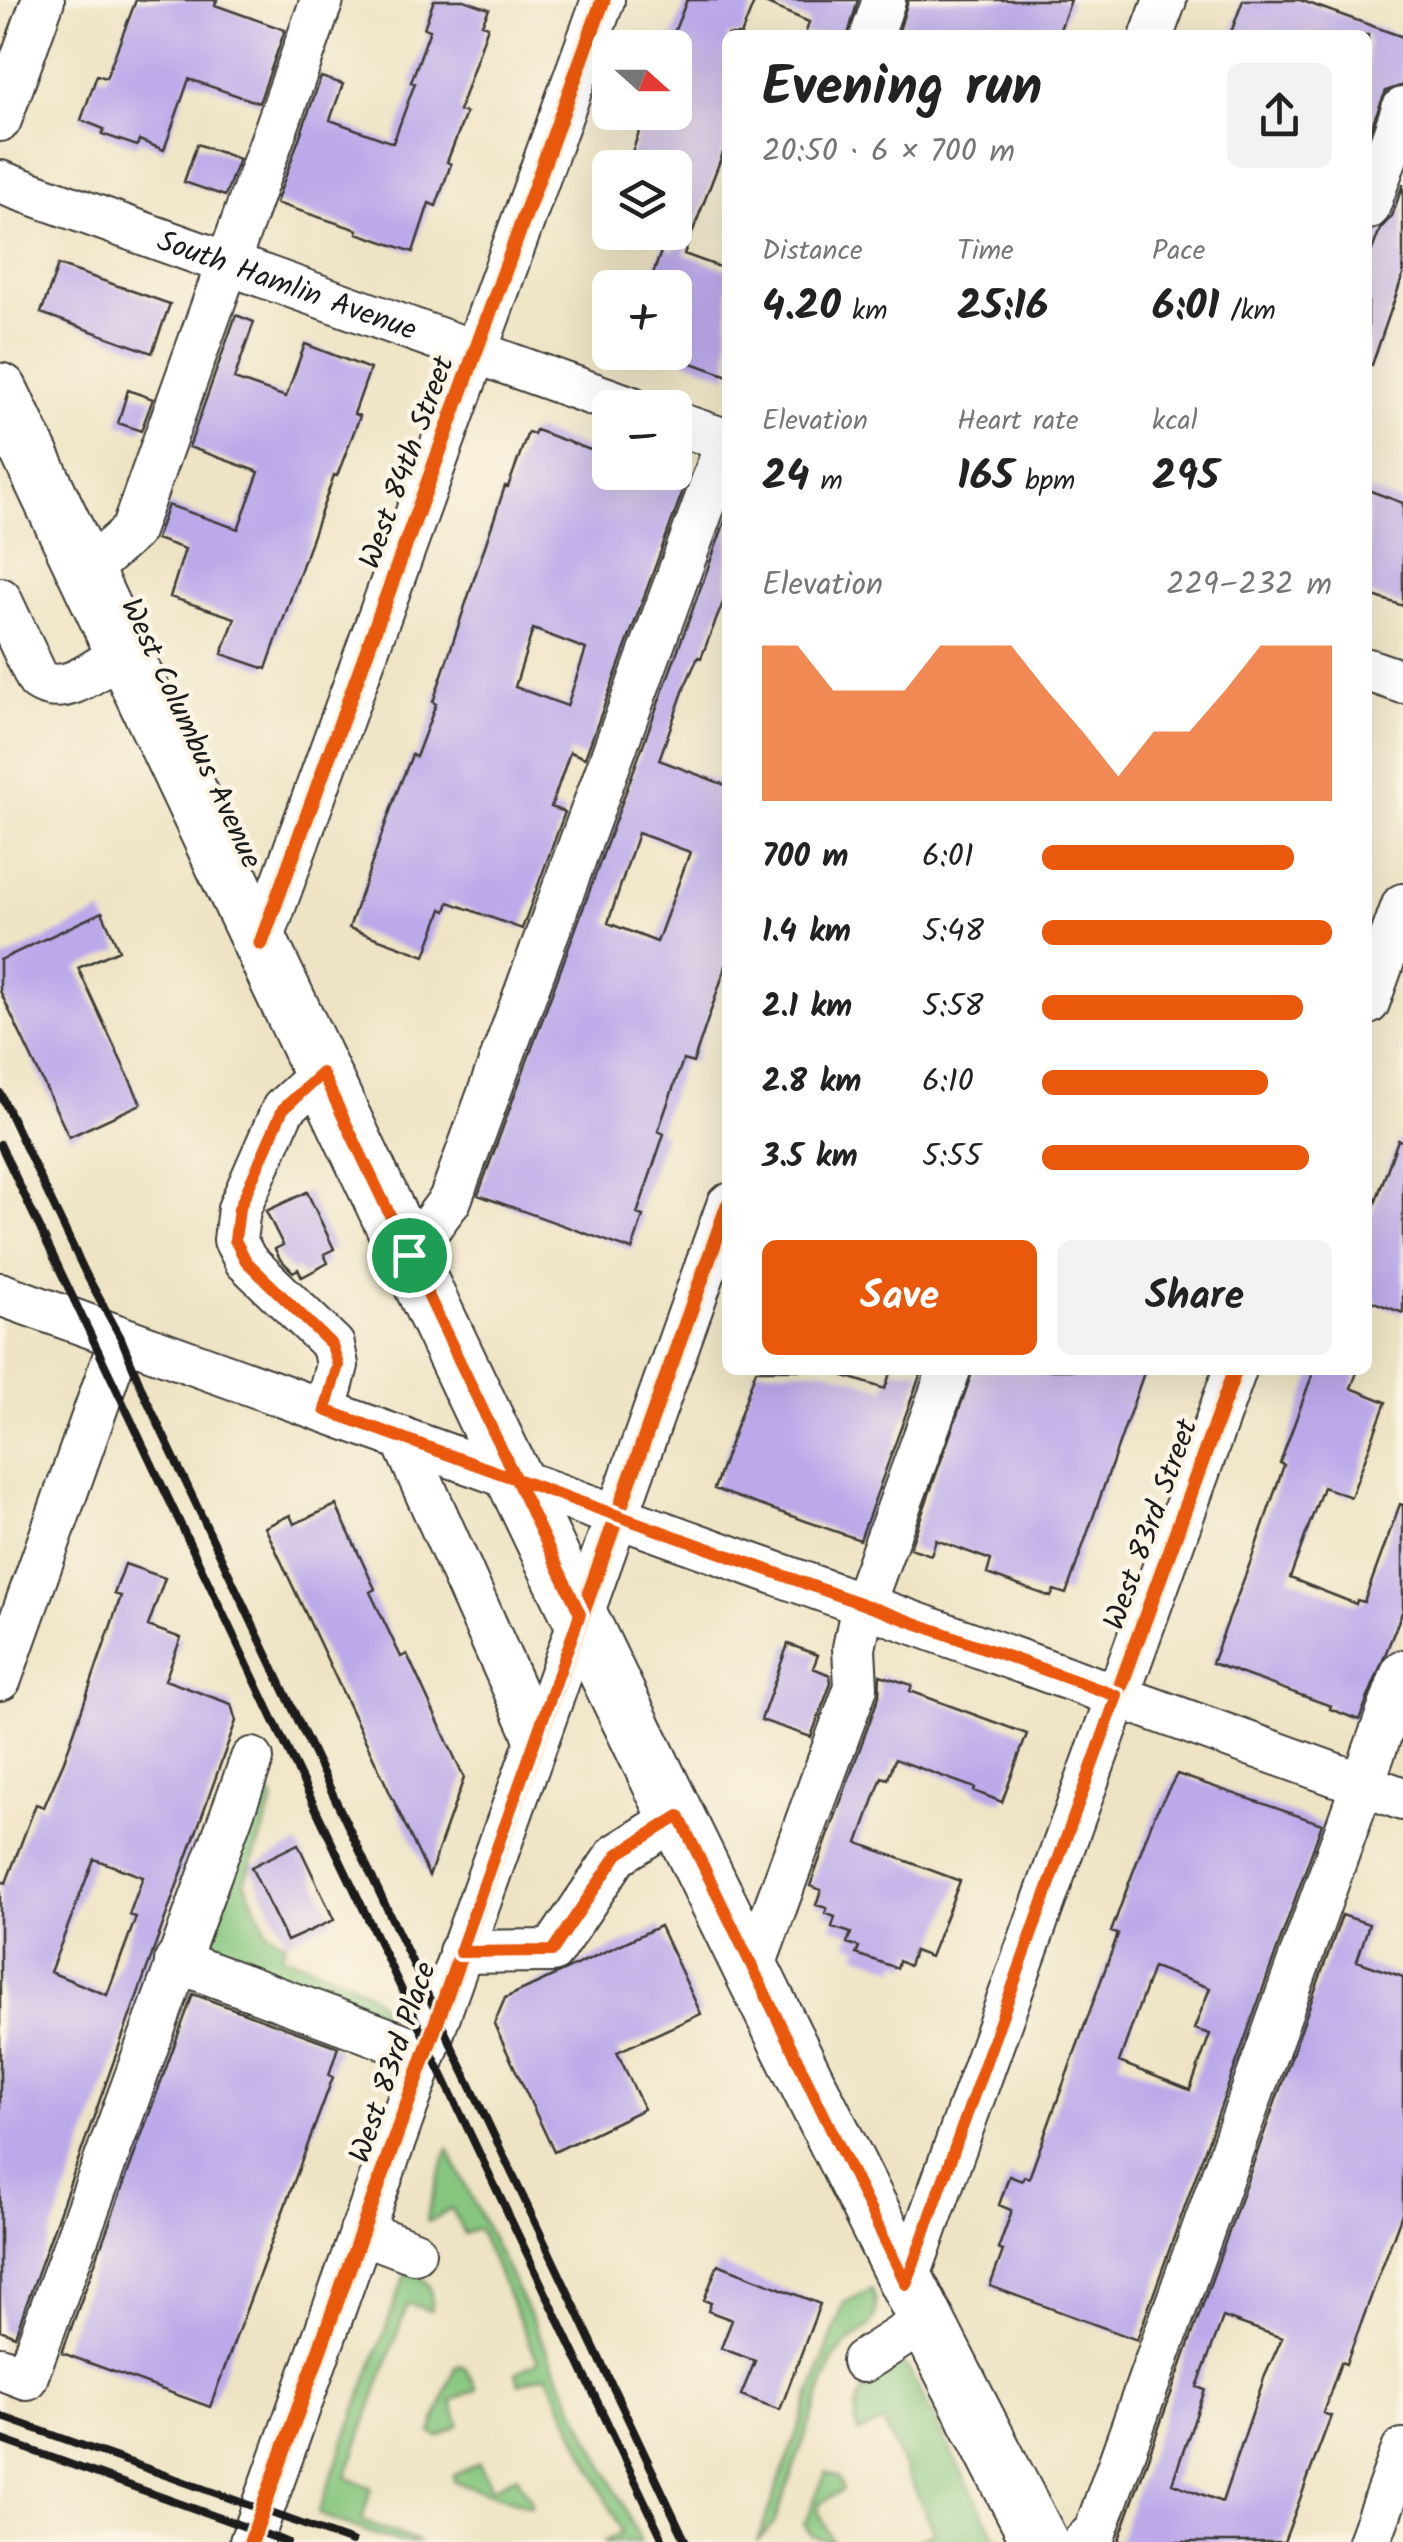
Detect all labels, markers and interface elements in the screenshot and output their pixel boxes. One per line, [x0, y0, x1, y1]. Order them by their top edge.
north arrow [592, 30, 692, 130]
map controls [592, 30, 692, 490]
text: Evening run [762, 46, 1042, 133]
button: share [1227, 63, 1332, 168]
text: 20:50 · 6 × 700 m [762, 127, 1015, 178]
button: layers [592, 150, 692, 250]
street label: South Hamlin Avenue [150, 218, 423, 355]
text: Distance [762, 229, 863, 274]
text: Time [957, 229, 1014, 274]
text: Pace [1152, 229, 1205, 274]
button: + [592, 270, 692, 370]
text: 4.20 [762, 274, 841, 341]
text: 25:16 [957, 274, 1049, 341]
text: 6:01 [1152, 274, 1219, 341]
text: km [841, 289, 888, 334]
text: /km [1219, 289, 1276, 334]
street label: West 84th Street [347, 349, 469, 576]
button: − [592, 390, 692, 490]
text: Elevation [762, 399, 868, 444]
text: Heart rate [957, 399, 1079, 444]
text: kcal [1152, 399, 1198, 444]
text: 24 [762, 444, 809, 511]
text: 165 [957, 444, 1014, 511]
text: 295 [1152, 444, 1219, 511]
text: m [809, 459, 843, 504]
text: bpm [1014, 459, 1075, 504]
text: Elevation [762, 560, 883, 611]
text: 229–232 m [1166, 560, 1332, 611]
street label: West Columbus Avenue [106, 591, 274, 877]
text: 700 m [762, 832, 848, 883]
text: 6:01 [922, 832, 974, 883]
text: 1.4 km [762, 907, 851, 958]
text: 5:48 [922, 907, 984, 958]
text: 2.1 km [762, 982, 852, 1033]
text: 5:58 [922, 982, 984, 1033]
text: 2.8 km [762, 1057, 861, 1108]
text: 6:10 [922, 1057, 974, 1108]
text: 3.5 km [762, 1132, 858, 1183]
text: 5:55 [922, 1132, 981, 1183]
pin [367, 1213, 452, 1298]
icon: arrive [382, 1228, 437, 1283]
button: Save [762, 1240, 1037, 1355]
button: Share [1057, 1240, 1332, 1355]
street label: West 83rd Street [1091, 1412, 1212, 1637]
street label: West 83rd Place [337, 1956, 451, 2170]

